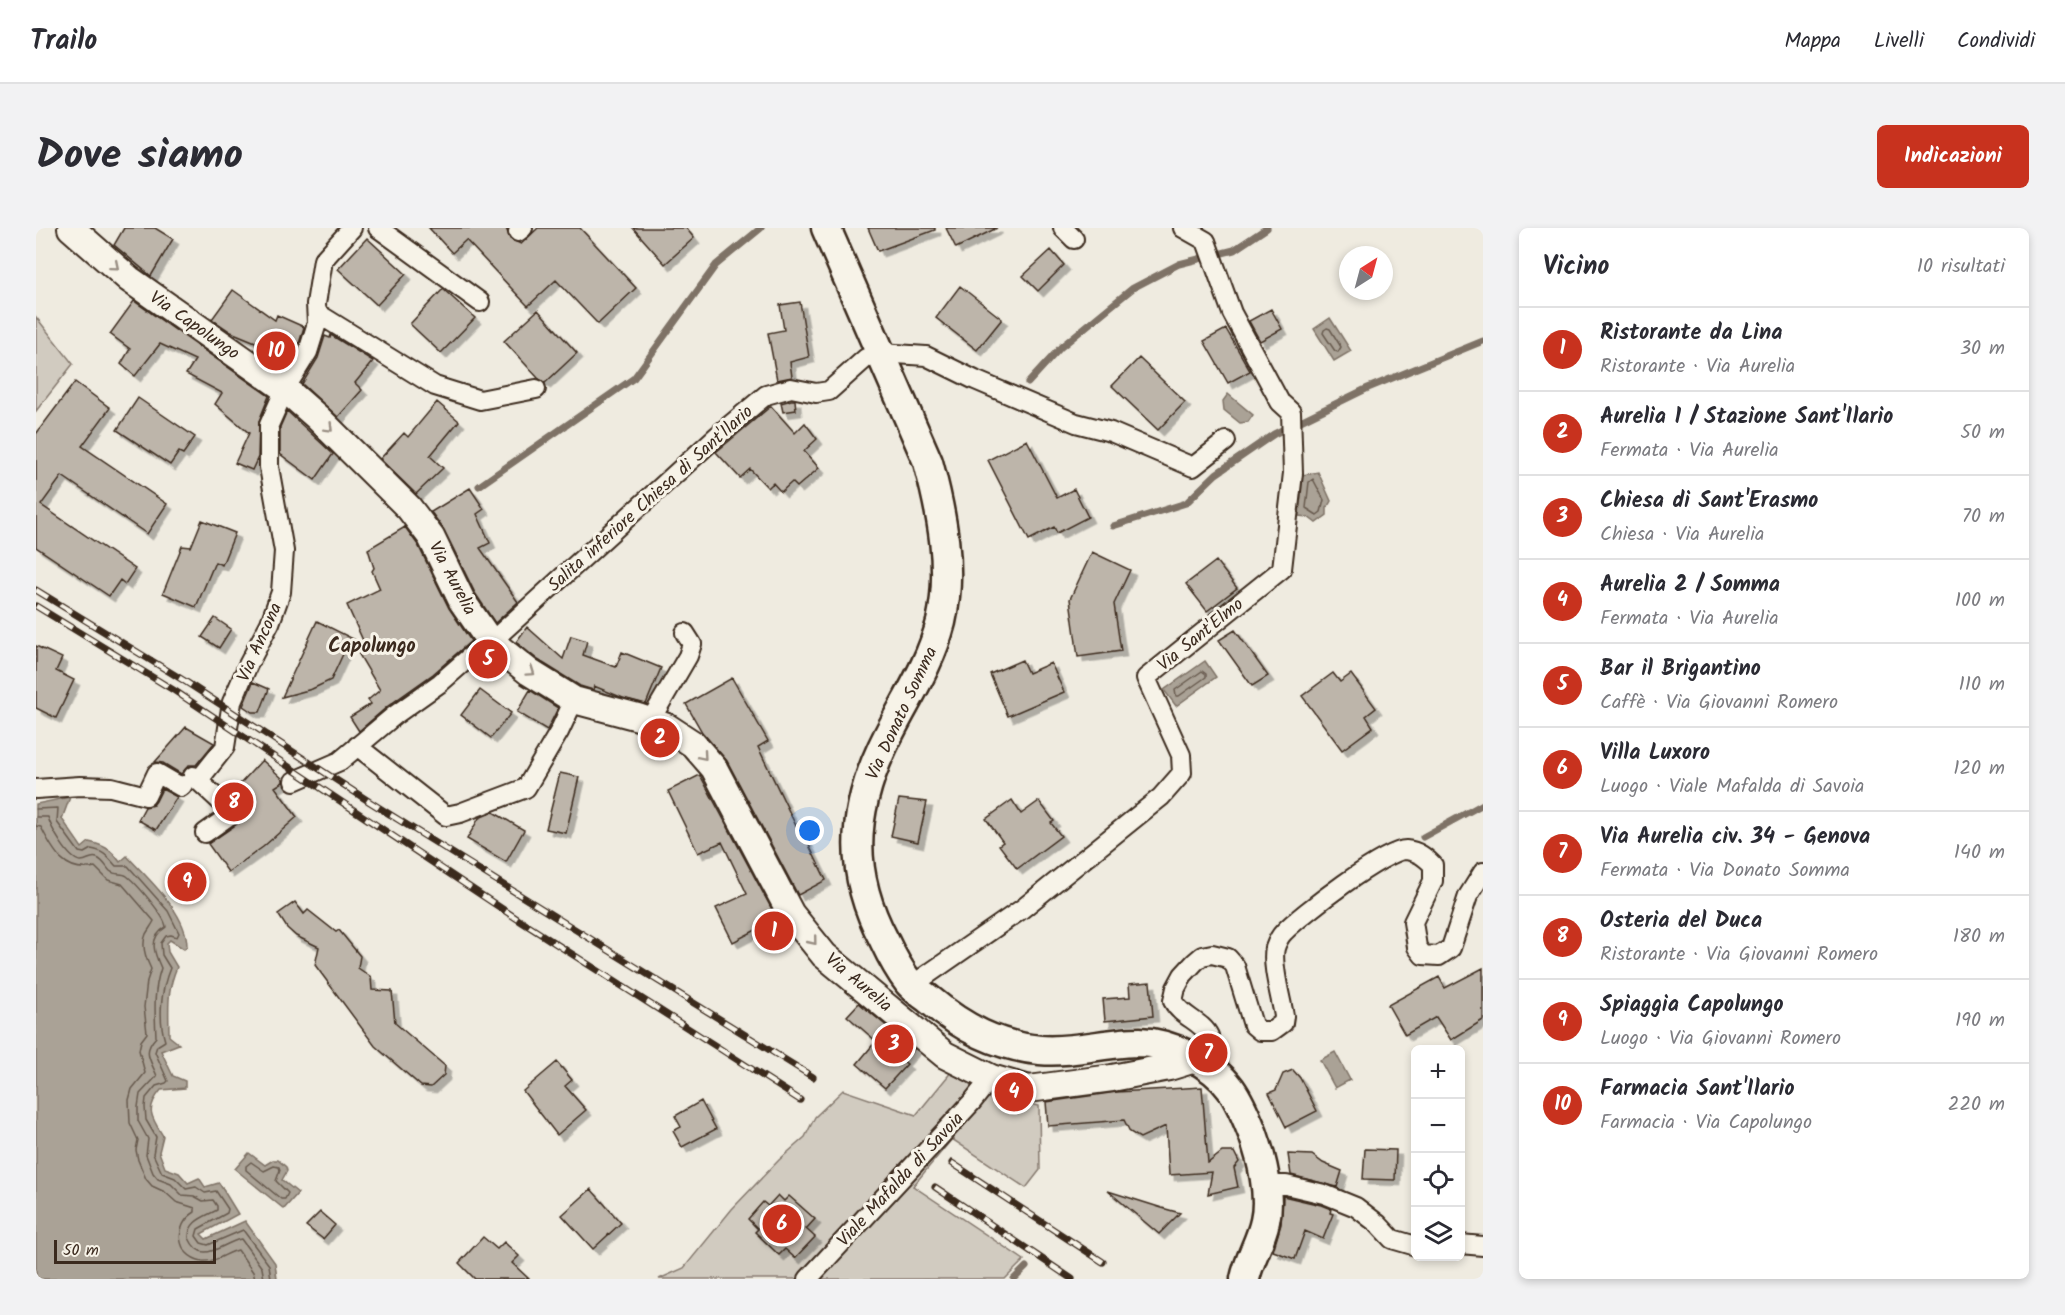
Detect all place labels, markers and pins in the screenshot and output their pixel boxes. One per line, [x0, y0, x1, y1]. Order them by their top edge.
pin: 10 [256, 328, 296, 374]
pin: 5 [468, 636, 508, 682]
pin: 2 [640, 716, 680, 760]
pin: 8 [214, 780, 254, 824]
pin: 9 [168, 860, 206, 904]
pin: 1 [754, 908, 794, 954]
pin: 3 [874, 1022, 914, 1066]
pin: 7 [1188, 1030, 1228, 1076]
pin: 4 [994, 1070, 1034, 1114]
pin: 6 [762, 1202, 802, 1246]

